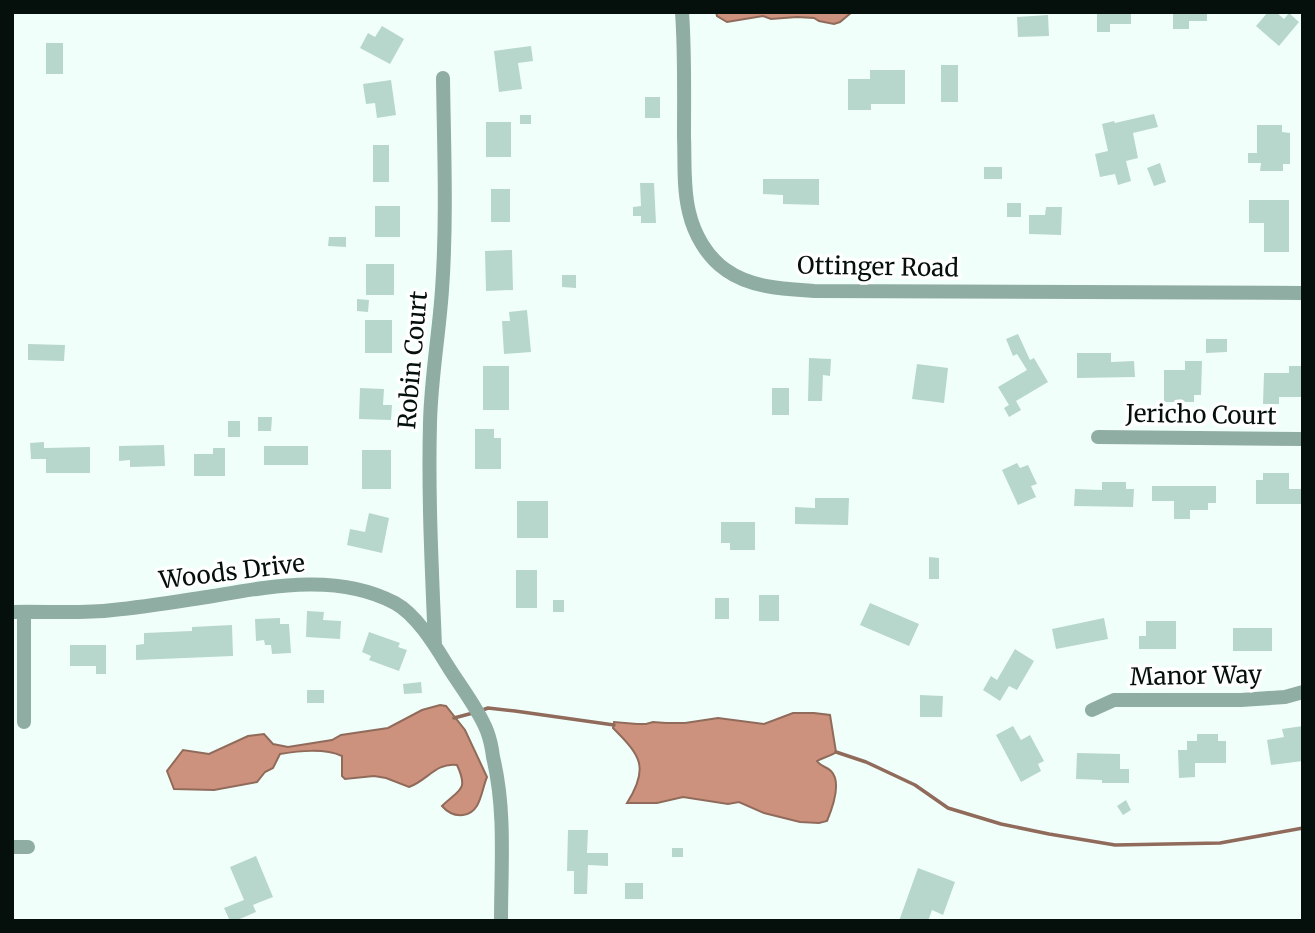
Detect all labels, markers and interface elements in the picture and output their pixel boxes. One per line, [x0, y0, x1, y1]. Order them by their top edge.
street label: Ottinger Road [797, 250, 959, 283]
street label: Robin Court [391, 289, 434, 430]
street label: Jericho Court [1124, 398, 1277, 431]
street label: Woods Drive [156, 547, 306, 596]
street label: Manor Way [1130, 659, 1262, 692]

